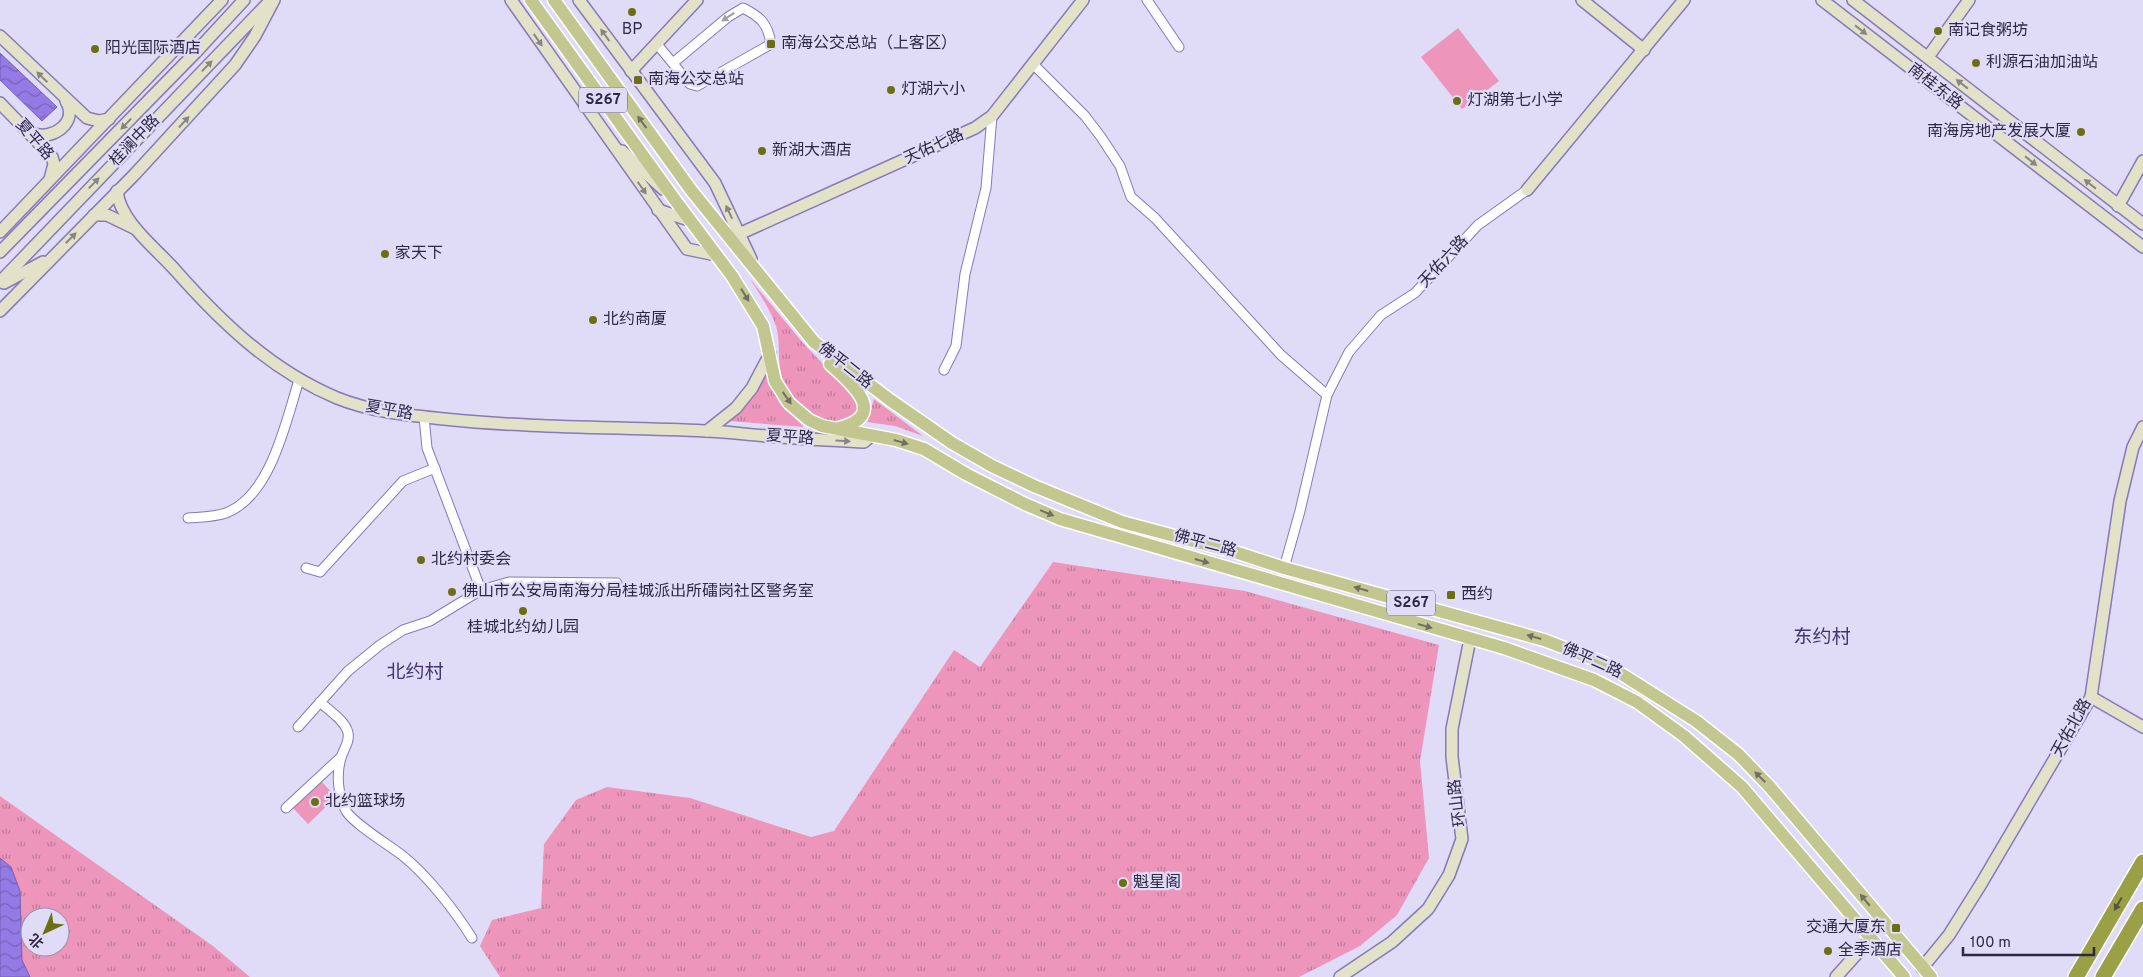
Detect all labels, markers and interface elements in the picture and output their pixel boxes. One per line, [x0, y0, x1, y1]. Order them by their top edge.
marker: BP [626, 6, 638, 18]
one-way arrow [721, 13, 735, 22]
place label: BP [622, 20, 642, 40]
place label: 南记食粥坊 [1948, 21, 2028, 41]
one-way arrow [1854, 24, 1867, 35]
marker: 南记食粥坊 [1932, 25, 1944, 37]
one-way arrow [600, 28, 610, 42]
one-way arrow [533, 33, 543, 47]
place label: 南海公交总站（上客区） [781, 34, 957, 54]
marker: 南海公交总站（上客区） [765, 38, 777, 50]
place label: 阳光国际酒店 [105, 39, 201, 59]
marker: 阳光国际酒店 [89, 43, 101, 55]
place label: 利源石油加油站 [1986, 53, 2098, 73]
marker: 利源石油加油站 [1970, 57, 1982, 69]
street label: 南桂东路 [1904, 59, 1966, 115]
one-way arrow [201, 60, 213, 72]
place label: 南海公交总站 [648, 70, 744, 90]
one-way arrow [36, 71, 48, 83]
marker: 南海公交总站 [632, 74, 644, 86]
one-way arrow [1955, 79, 1969, 89]
place label: 灯湖六小 [901, 80, 965, 100]
marker: 灯湖六小 [885, 84, 897, 96]
road number: S267 [579, 88, 627, 112]
place label: 灯湖第七小学 [1467, 91, 1563, 111]
marker: 灯湖第七小学 [1451, 95, 1463, 107]
street label: 桂澜中路 [106, 111, 164, 171]
street label: 夏平路 [11, 115, 57, 165]
one-way arrow [178, 116, 190, 128]
one-way arrow [637, 116, 647, 129]
one-way arrow [120, 118, 132, 130]
place label: 南海房地产发展大厦 [1927, 122, 2071, 142]
street label: 天佑七路 [901, 125, 967, 169]
marker: 南海房地产发展大厦 [2075, 126, 2087, 138]
place label: 新湖大酒店 [772, 141, 852, 161]
marker: 新湖大酒店 [756, 145, 768, 157]
one-way arrow [2024, 156, 2037, 167]
one-way arrow [88, 178, 100, 190]
one-way arrow [2084, 178, 2097, 189]
one-way arrow [637, 181, 647, 194]
one-way arrow [725, 205, 733, 219]
street label: 天佑六路 [1415, 232, 1473, 292]
one-way arrow [65, 233, 77, 245]
place label: 家天下 [395, 244, 443, 264]
marker: 家天下 [379, 248, 391, 260]
one-way arrow [740, 289, 749, 302]
place label: 北约商厦 [603, 310, 667, 330]
marker: 北约商厦 [587, 314, 599, 326]
street label: 佛平二路 [814, 338, 876, 394]
one-way arrow [782, 391, 792, 405]
street label: 夏平路 [364, 397, 414, 425]
street label: 夏平路 [765, 426, 815, 450]
one-way arrow [835, 437, 851, 445]
one-way arrow [894, 439, 909, 447]
one-way arrow [1040, 509, 1055, 517]
street label: 佛平二路 [1171, 526, 1239, 562]
place label: 北约村委会 [431, 550, 511, 570]
marker: 北约村委会 [415, 554, 427, 566]
one-way arrow [1195, 558, 1210, 566]
place label: 佛山市公安局南海分局桂城派出所礌岗社区警务室 [462, 582, 814, 602]
one-way arrow [1353, 585, 1369, 593]
place label: 西约 [1461, 585, 1493, 605]
marker: 佛山市公安局南海分局桂城派出所礌岗社区警务室 [446, 586, 458, 598]
marker: 西约 [1445, 589, 1457, 601]
road number: S267 [1387, 590, 1435, 616]
marker: 桂城北约幼儿园 [517, 605, 529, 617]
place label: 桂城北约幼儿园 [467, 618, 579, 638]
one-way arrow [1418, 623, 1433, 631]
district label: 东约村 [1793, 626, 1851, 650]
one-way arrow [1527, 633, 1542, 641]
street label: 佛平二路 [1559, 639, 1625, 683]
district label: 北约村 [386, 661, 444, 685]
street label: 天佑北路 [2048, 695, 2096, 761]
one-way arrow [1754, 771, 1766, 783]
street label: 环山路 [1445, 778, 1471, 828]
place label: 北约篮球场 [325, 792, 405, 812]
marker: 北约篮球场 [309, 796, 321, 808]
place label: 魁星阁 [1133, 873, 1181, 893]
marker: 魁星阁 [1117, 877, 1129, 889]
one-way arrow [1860, 894, 1871, 907]
one-way arrow [2114, 897, 2123, 910]
north arrow [20, 907, 70, 957]
place label: 交通大厦东 [1806, 918, 1886, 938]
marker: 交通大厦东 [1890, 922, 1902, 934]
scale bar [1963, 924, 2094, 956]
text: 北 [26, 929, 48, 951]
text: 100 m [1970, 934, 2011, 953]
place label: 全季酒店 [1838, 941, 1902, 961]
marker: 全季酒店 [1822, 945, 1834, 957]

